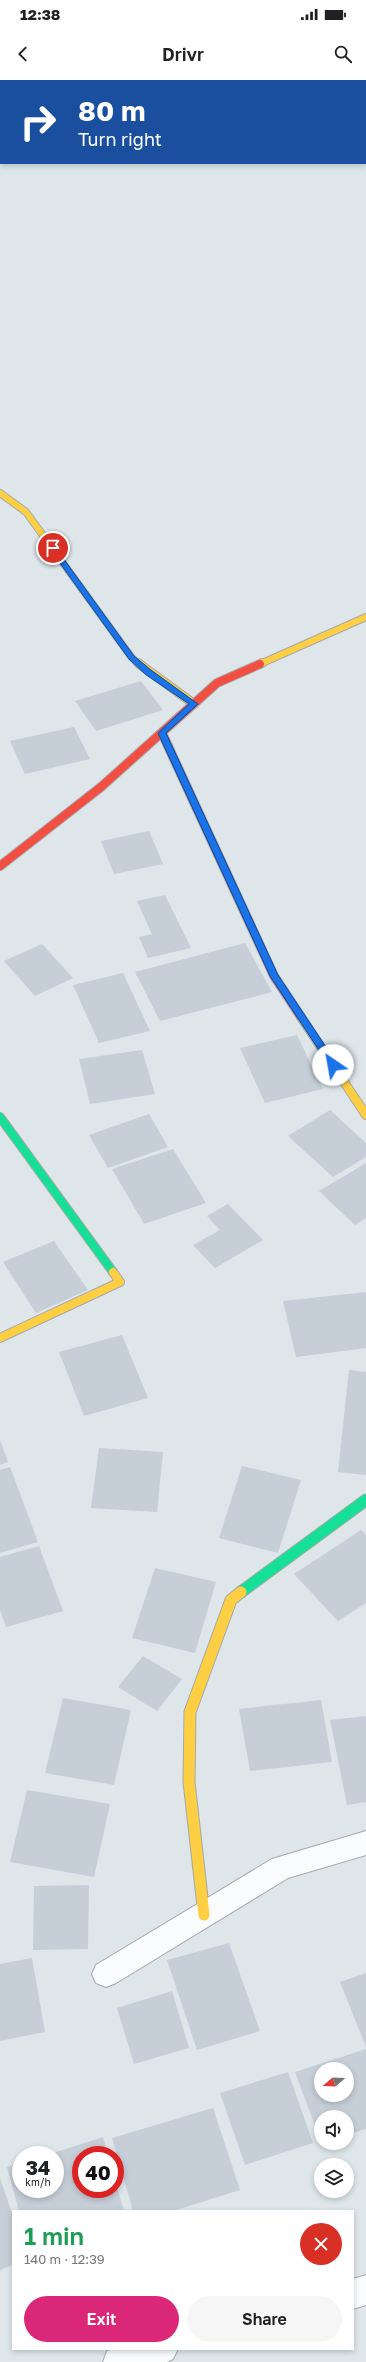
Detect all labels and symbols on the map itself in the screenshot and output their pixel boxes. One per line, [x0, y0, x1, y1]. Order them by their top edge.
pin [36, 531, 70, 565]
position arrow [312, 1044, 354, 1086]
north arrow [314, 2062, 354, 2102]
speed limit sign: 40 [72, 2146, 124, 2198]

